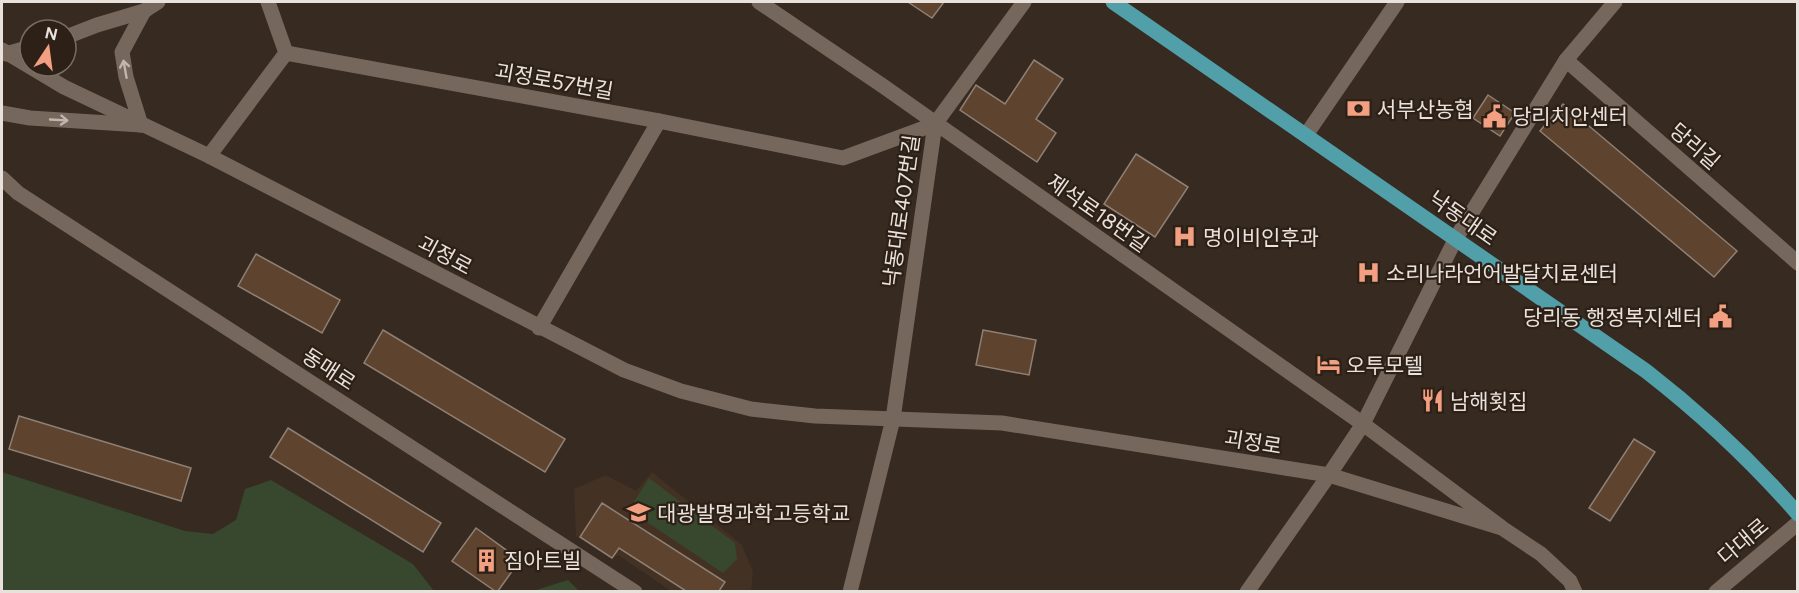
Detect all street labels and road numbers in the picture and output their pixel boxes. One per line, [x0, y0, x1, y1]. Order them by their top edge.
street label: 괴정로57번길 [493, 58, 615, 104]
street label: 당리길 [1665, 118, 1725, 174]
street label: 낙동대로407번길 [878, 133, 924, 289]
street label: 제석로18번길 [1042, 169, 1154, 257]
street label: 낙동대로 [1424, 186, 1502, 250]
street label: 괴정로 [414, 230, 476, 280]
street label: 동매로 [298, 343, 360, 395]
street label: 괴정로 [1222, 425, 1284, 459]
street label: 다대로 [1713, 513, 1773, 569]

